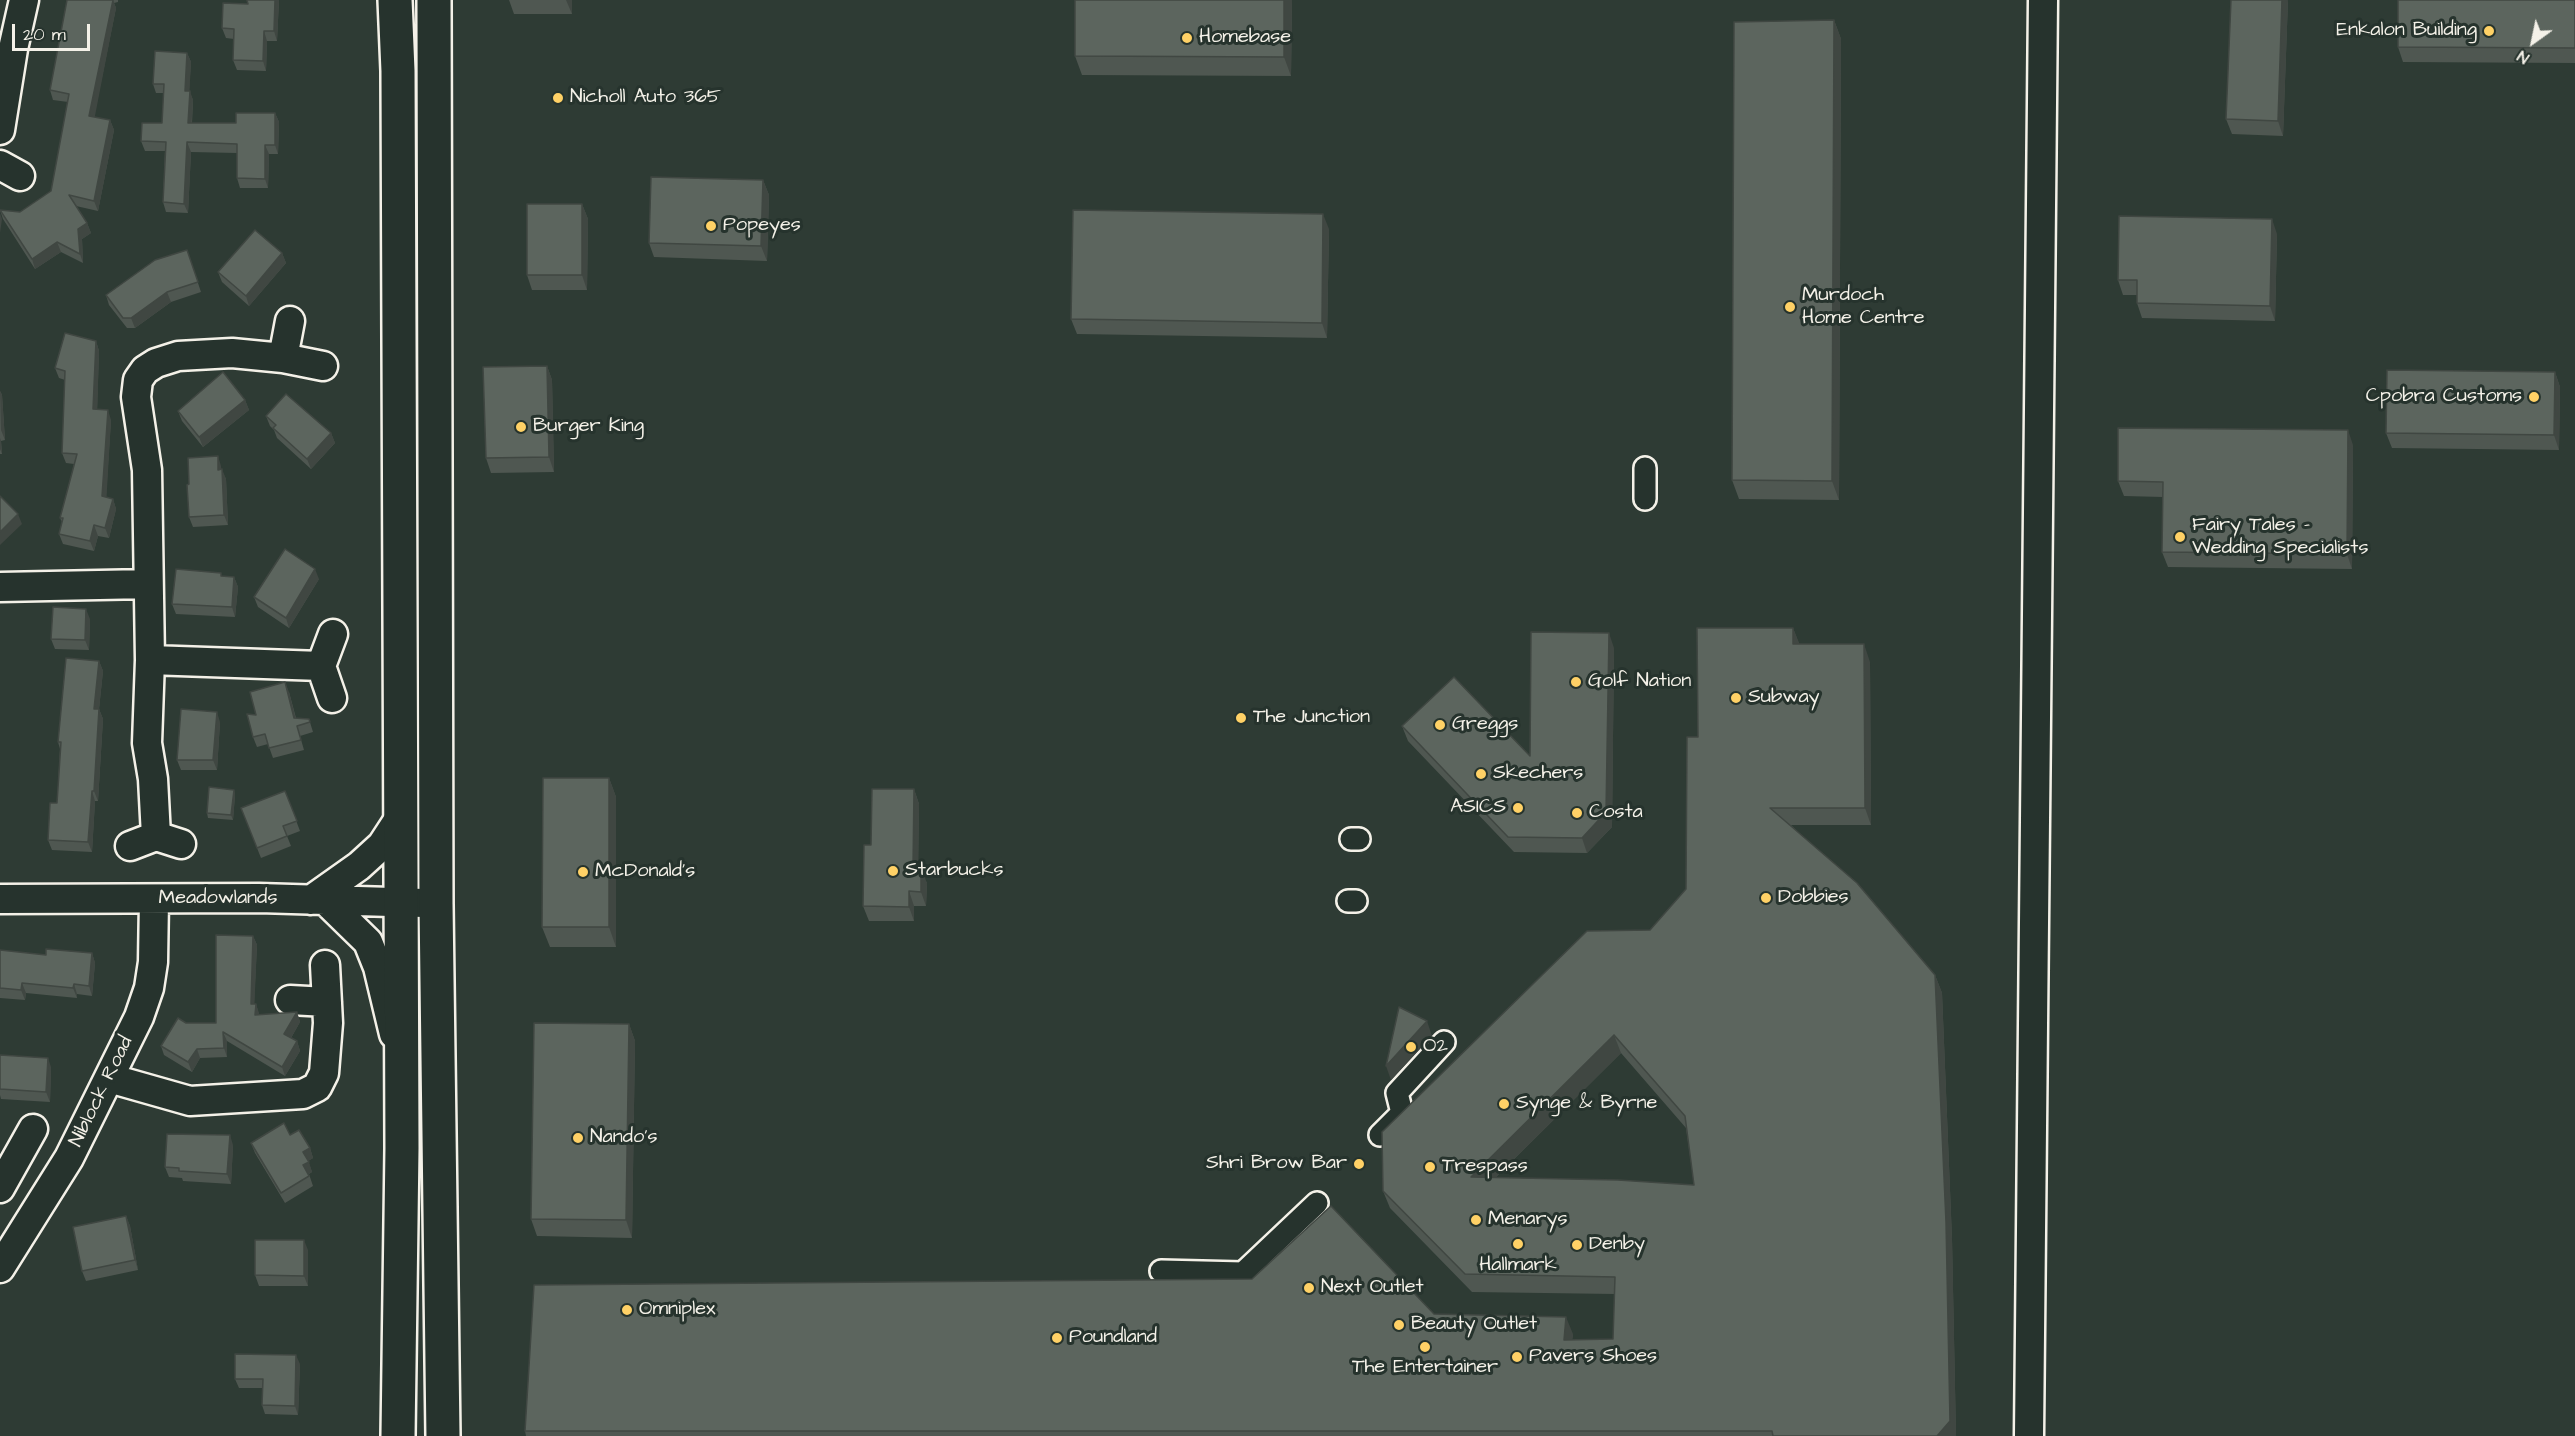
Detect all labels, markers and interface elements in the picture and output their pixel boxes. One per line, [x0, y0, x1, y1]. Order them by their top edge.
scale bar [15, 12, 93, 50]
north arrow [2503, 12, 2563, 72]
place label: Enkalon Building [2336, 19, 2477, 43]
text: 20 m [23, 22, 66, 47]
marker: Enkalon Building [2482, 24, 2496, 38]
place label: Homebase [1199, 26, 1291, 50]
marker: Homebase [1180, 31, 1194, 45]
text: N [2513, 45, 2533, 69]
place label: Nicholl Auto 365 [570, 86, 721, 110]
marker: Nicholl Auto 365 [551, 91, 565, 105]
place label: Popeyes [723, 214, 801, 238]
marker: Popeyes [704, 219, 718, 233]
place label: Murdoch Home Centre [1802, 284, 1925, 331]
marker: Murdoch Home Centre [1783, 300, 1797, 314]
place label: Cpobra Customs [2366, 385, 2522, 409]
marker: Cpobra Customs [2527, 390, 2541, 404]
place label: Burger King [533, 415, 644, 439]
marker: Burger King [514, 420, 528, 434]
place label: Fairy Tales - Wedding Specialists [2192, 514, 2368, 561]
marker: Fairy Tales - Wedding Specialists [2173, 530, 2187, 544]
place label: Golf Nation [1588, 670, 1691, 694]
marker: Golf Nation [1569, 675, 1583, 689]
place label: Subway [1748, 686, 1820, 710]
marker: Subway [1729, 691, 1743, 705]
place label: The Junction [1253, 706, 1370, 730]
marker: The Junction [1234, 711, 1248, 725]
place label: Greggs [1452, 713, 1518, 737]
marker: Greggs [1433, 718, 1447, 732]
place label: Skechers [1493, 762, 1583, 786]
marker: Skechers [1474, 767, 1488, 781]
place label: ASICS [1450, 796, 1506, 820]
marker: ASICS [1511, 801, 1525, 815]
place label: Costa [1589, 801, 1643, 825]
marker: Costa [1570, 806, 1584, 820]
place label: Starbucks [905, 859, 1004, 883]
place label: McDonald's [595, 860, 695, 884]
marker: Starbucks [886, 864, 900, 878]
marker: McDonald's [576, 865, 590, 879]
place label: Dobbies [1778, 886, 1849, 910]
street label: Meadowlands [159, 887, 277, 911]
marker: Dobbies [1759, 891, 1773, 905]
street label: Niblock Road [65, 1033, 139, 1151]
place label: O2 [1423, 1035, 1448, 1059]
marker: O2 [1404, 1040, 1418, 1054]
place label: Synge & Byrne [1516, 1092, 1657, 1116]
marker: Synge & Byrne [1497, 1097, 1511, 1111]
place label: Nando's [590, 1126, 658, 1150]
marker: Nando's [571, 1131, 585, 1145]
place label: Shri Brow Bar [1206, 1152, 1347, 1176]
place label: Trespass [1442, 1155, 1528, 1179]
marker: Shri Brow Bar [1352, 1157, 1366, 1171]
marker: Trespass [1423, 1160, 1437, 1174]
place label: Menarys [1488, 1208, 1568, 1232]
marker: Menarys [1469, 1213, 1483, 1227]
place label: Denby [1589, 1233, 1645, 1257]
marker: Hallmark [1511, 1237, 1525, 1251]
marker: Denby [1570, 1238, 1584, 1252]
place label: Hallmark [1479, 1254, 1557, 1278]
place label: Next Outlet [1321, 1276, 1424, 1300]
marker: Next Outlet [1302, 1281, 1316, 1295]
place label: Omniplex [639, 1298, 716, 1322]
marker: Omniplex [620, 1303, 634, 1317]
place label: Beauty Outlet [1411, 1313, 1537, 1337]
marker: Beauty Outlet [1392, 1318, 1406, 1332]
place label: Poundland [1069, 1326, 1157, 1350]
marker: Poundland [1050, 1331, 1064, 1345]
marker: The Entertainer [1418, 1340, 1432, 1354]
place label: Pavers Shoes [1529, 1345, 1657, 1369]
marker: Pavers Shoes [1510, 1350, 1524, 1364]
place label: The Entertainer [1352, 1356, 1498, 1380]

